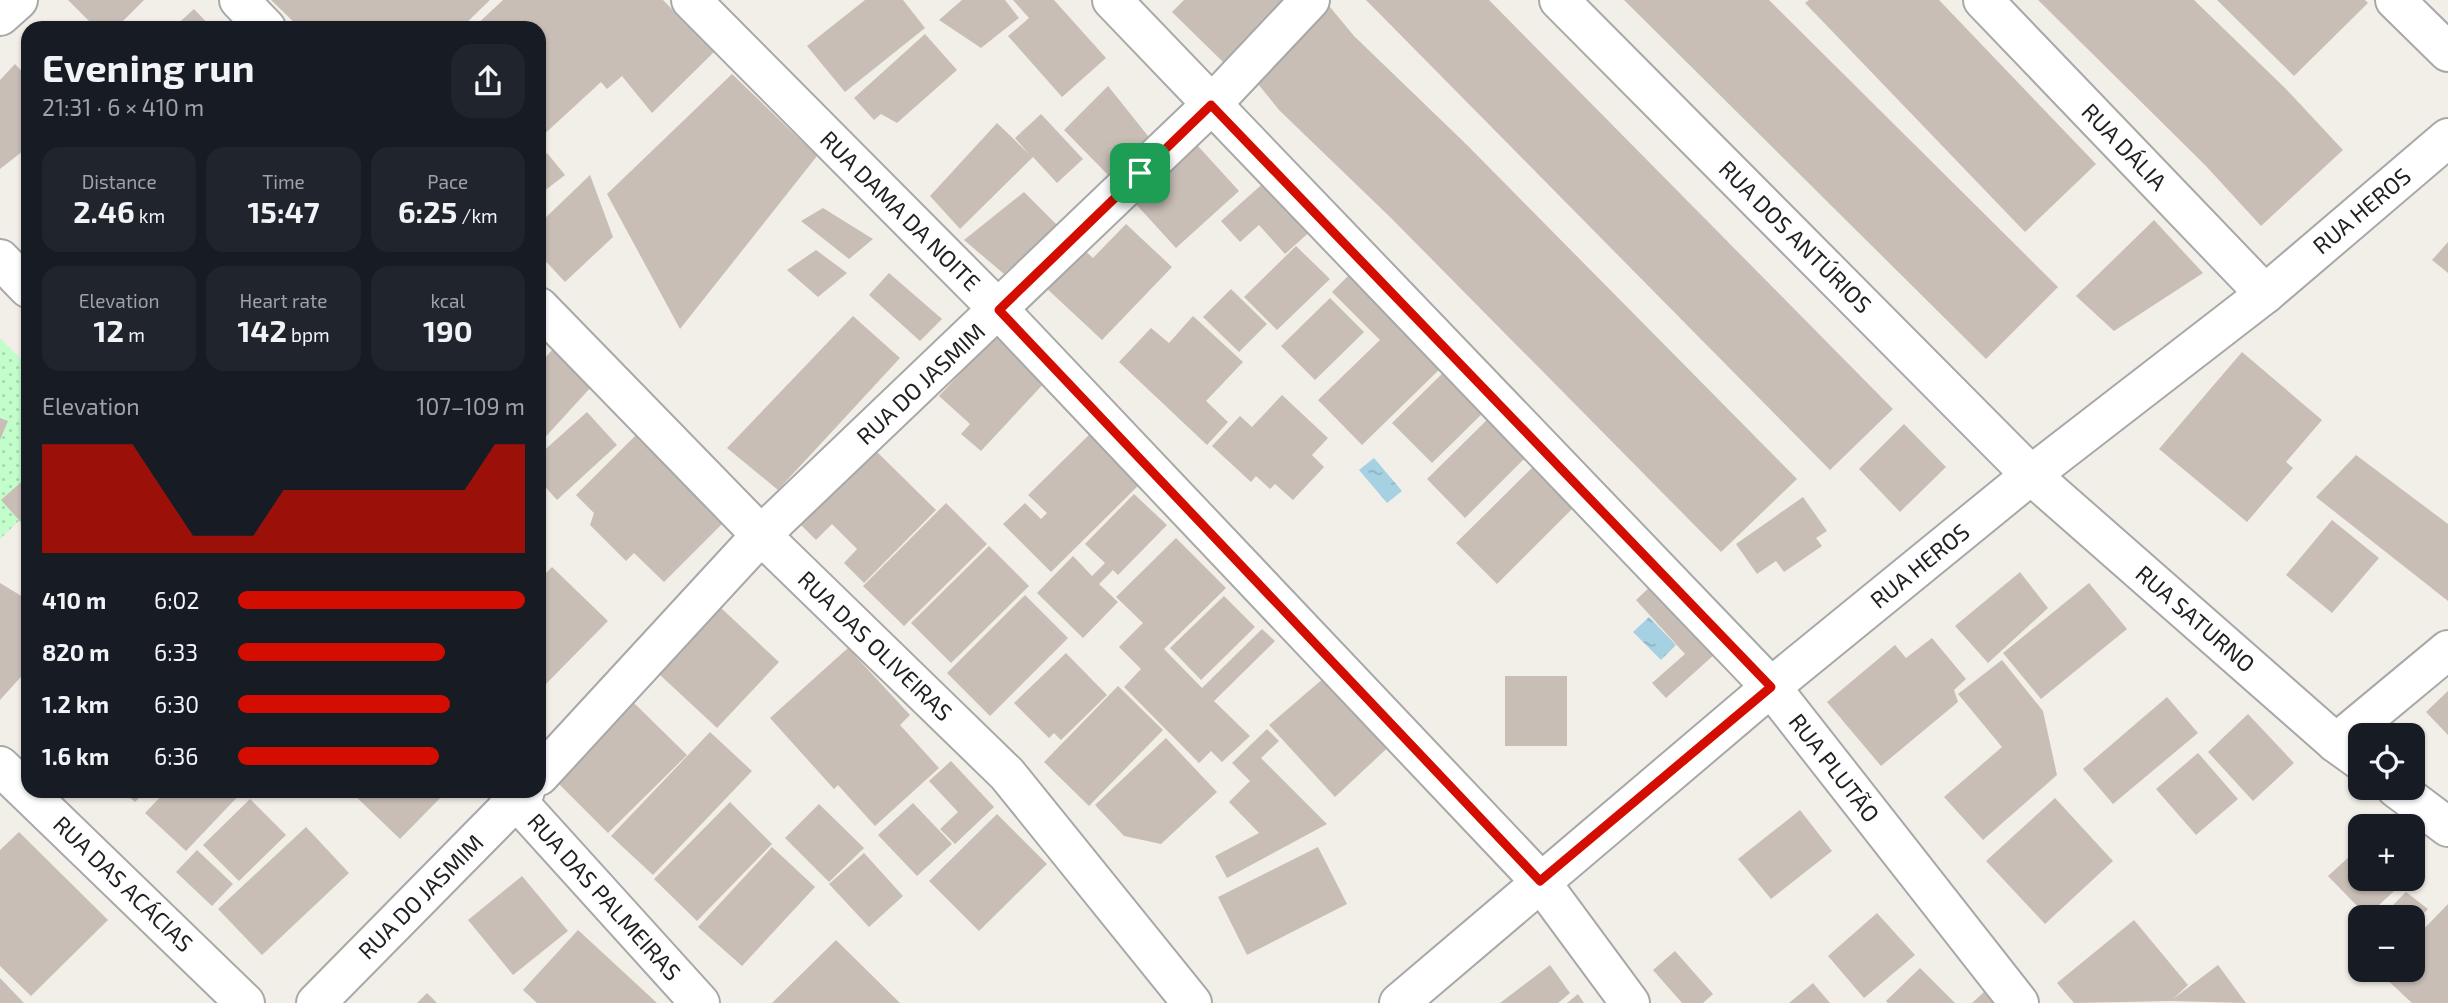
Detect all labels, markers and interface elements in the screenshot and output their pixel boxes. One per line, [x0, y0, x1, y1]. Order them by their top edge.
text: Evening run [42, 44, 255, 90]
button: share [451, 44, 525, 118]
text: 21:31 · 6 × 410 m [42, 93, 204, 121]
street label: RUA DÁLIA [2076, 97, 2173, 196]
street label: RUA DAMA DA NOITE [815, 124, 987, 296]
pin [1110, 143, 1170, 203]
icon: arrive [1121, 154, 1159, 192]
street label: RUA DOS ANTÚRIOS [1714, 154, 1878, 318]
street label: RUA HEROS [2307, 161, 2416, 259]
text: Distance [82, 170, 157, 193]
text: Time [262, 170, 305, 193]
text: Pace [427, 170, 468, 193]
text: 2.46 [73, 193, 135, 229]
text: 15:47 [247, 193, 320, 229]
text: 6:25 [398, 193, 457, 229]
text: km [135, 204, 165, 227]
text: /km [457, 204, 498, 227]
text: Elevation [79, 289, 159, 312]
text: Heart rate [240, 289, 327, 312]
text: kcal [430, 289, 465, 312]
text: 12 [94, 312, 124, 348]
text: 142 [237, 312, 287, 348]
text: 190 [423, 312, 473, 348]
street label: RUA DO JASMIM [850, 317, 990, 450]
text: m [124, 323, 145, 346]
text: bpm [287, 323, 330, 346]
text: Elevation [42, 392, 140, 420]
text: 107–109 m [416, 392, 525, 420]
street label: RUA HEROS [1864, 517, 1974, 614]
street label: RUA SATURNO [2130, 559, 2261, 678]
street label: RUA DAS OLIVEIRAS [793, 565, 959, 726]
text: 410 m [42, 586, 106, 614]
text: 6:02 [154, 586, 199, 614]
text: 820 m [42, 638, 109, 666]
text: 6:33 [154, 638, 198, 666]
text: 1.2 km [42, 690, 109, 718]
text: 6:30 [154, 690, 199, 718]
street label: RUA PLUTÃO [1784, 707, 1886, 827]
map controls [2348, 723, 2425, 982]
button: locate [2348, 723, 2425, 800]
text: 1.6 km [42, 742, 109, 770]
text: 6:36 [154, 742, 199, 770]
street label: RUA DAS PALMEIRAS [522, 807, 687, 986]
street label: RUA DAS ACÁCIAS [48, 810, 199, 957]
button: + [2348, 814, 2425, 891]
street label: RUA DO JASMIM [352, 828, 489, 965]
button: − [2348, 905, 2425, 982]

